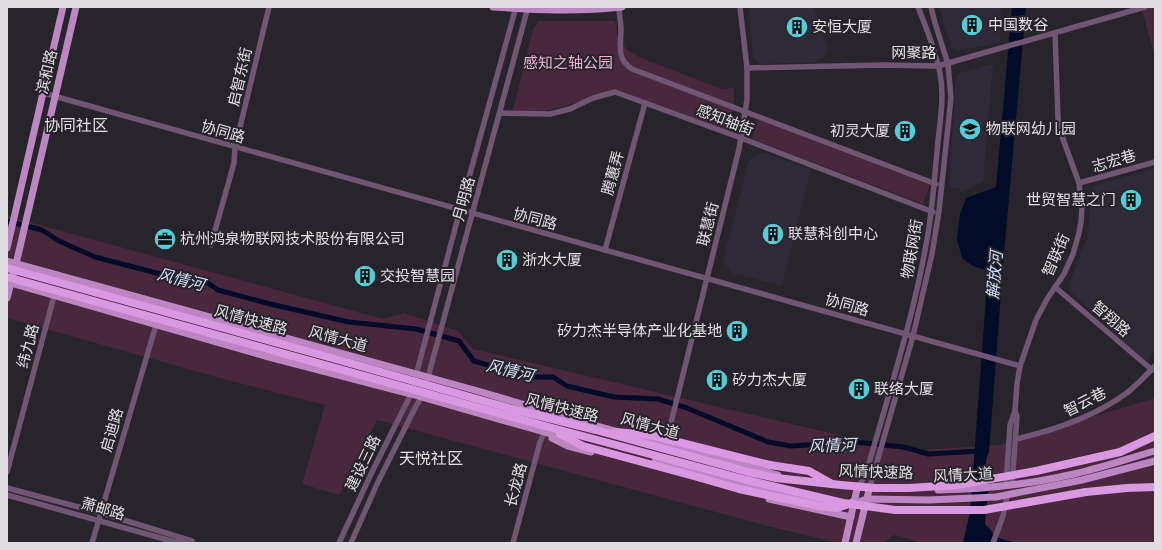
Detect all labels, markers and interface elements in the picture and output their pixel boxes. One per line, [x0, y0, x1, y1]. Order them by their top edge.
building icon: 中国数谷 [959, 12, 985, 38]
building icon: 安恒大厦 [784, 14, 810, 40]
place label: 中国数谷 [988, 15, 1048, 33]
place label: 安恒大厦 [812, 17, 872, 35]
street label: 网聚路 [891, 43, 937, 61]
street label: 启智东街 [224, 46, 255, 108]
street label: 滨和路 [32, 48, 60, 96]
park label: 感知之轴公园 [523, 53, 613, 71]
street label: 感知轴街 [694, 100, 757, 138]
district label: 协同社区 [44, 115, 108, 134]
street label: 协同路 [199, 116, 247, 146]
school or university icon: 物联网幼儿园 [957, 116, 983, 142]
building icon: 初灵大厦 [892, 118, 918, 144]
place label: 物联网幼儿园 [986, 119, 1076, 137]
place label: 初灵大厦 [830, 121, 890, 139]
street label: 志宏巷 [1090, 145, 1138, 175]
street label: 腾蕙弄 [598, 149, 627, 197]
street label: 月明路 [449, 175, 478, 223]
building icon: 世贸智慧之门 [1118, 187, 1144, 213]
place label: 世贸智慧之门 [1026, 190, 1116, 208]
street label: 联慧街 [693, 200, 721, 248]
street label: 协同路 [511, 204, 559, 233]
street label: 物联网街 [897, 218, 925, 280]
building icon: 联慧科创中心 [760, 221, 786, 247]
place label: 联慧科创中心 [788, 224, 878, 242]
office icon: 杭州鸿泉物联网技术股份有限公司 [152, 226, 178, 252]
place label: 杭州鸿泉物联网技术股份有限公司 [180, 229, 405, 247]
street label: 智联街 [1038, 230, 1072, 279]
building icon: 浙水大厦 [494, 247, 520, 273]
water label: 解放河 [982, 247, 1005, 300]
place label: 浙水大厦 [522, 250, 582, 268]
water label: 风情河 [156, 263, 210, 294]
building icon: 交投智慧园 [352, 263, 378, 289]
place label: 交投智慧园 [380, 266, 455, 284]
street label: 协同路 [823, 289, 871, 319]
street label: 智翔路 [1089, 297, 1135, 340]
street label: 风情快速路 [213, 301, 290, 337]
building icon: 矽力杰半导体产业化基地 [724, 318, 750, 344]
place label: 矽力杰半导体产业化基地 [557, 321, 722, 339]
street label: 纬九路 [13, 322, 42, 370]
street label: 风情大道 [307, 322, 370, 354]
water label: 风情河 [485, 355, 539, 385]
building icon: 矽力杰大厦 [704, 367, 730, 393]
place label: 矽力杰大厦 [732, 370, 807, 388]
building icon: 联络大厦 [846, 376, 872, 402]
place label: 联络大厦 [874, 379, 934, 397]
street label: 智云巷 [1060, 383, 1109, 419]
street label: 风情快速路 [524, 389, 601, 425]
street label: 启迪路 [96, 406, 126, 454]
street label: 风情大道 [619, 409, 682, 441]
street label: 建设三路 [341, 432, 383, 493]
water label: 风情河 [808, 434, 859, 455]
district label: 天悦社区 [399, 448, 463, 467]
street label: 长龙路 [501, 461, 530, 509]
street label: 风情快速路 [838, 461, 914, 481]
street label: 风情大道 [933, 463, 993, 485]
street label: 萧邮路 [79, 493, 127, 523]

